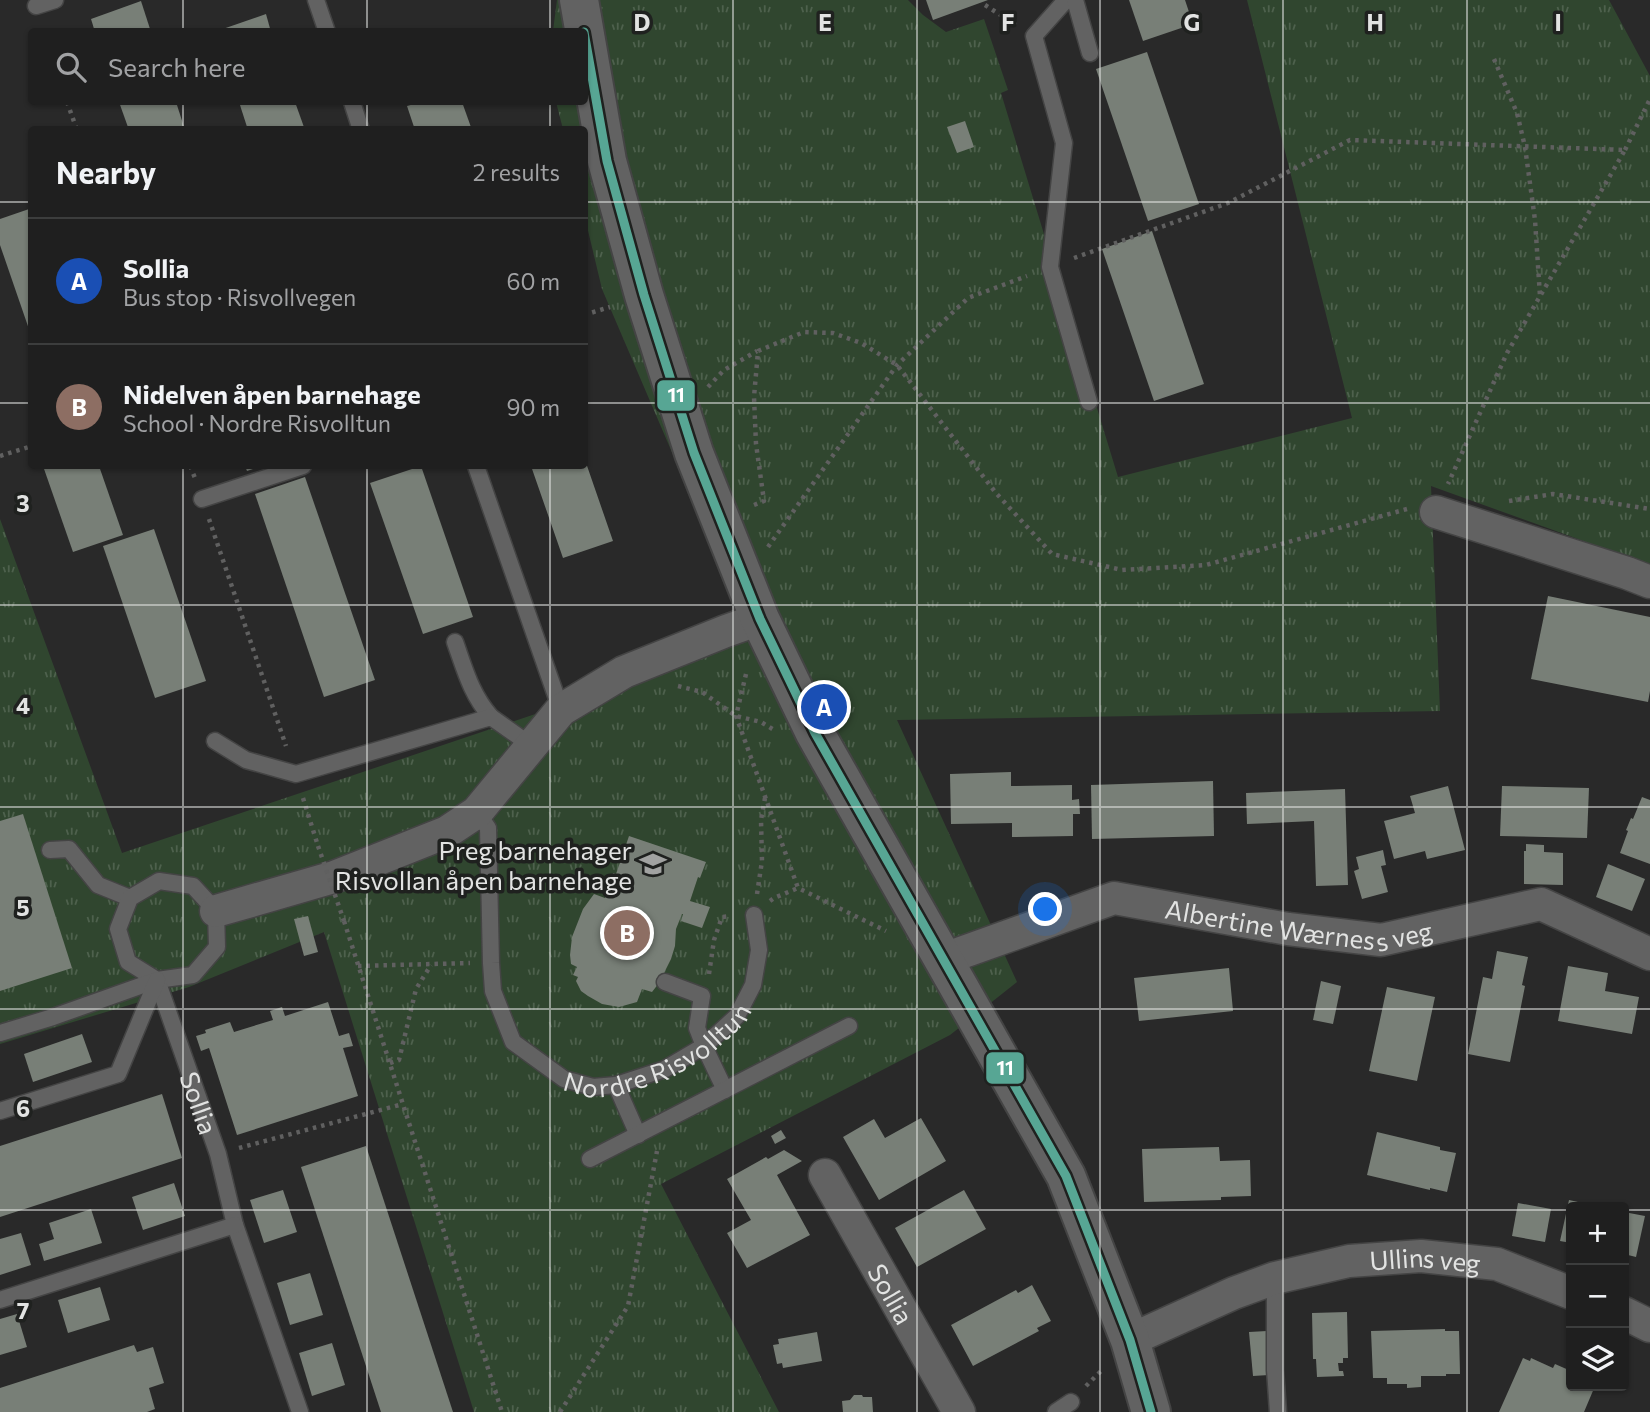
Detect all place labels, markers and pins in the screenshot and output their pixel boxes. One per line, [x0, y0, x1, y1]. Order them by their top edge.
pin: A [801, 681, 847, 733]
place label: Preg barnehager Risvollan åpen barnehage [335, 834, 632, 895]
school or university icon: Preg barnehager Risvollan åpen barnehage [638, 849, 668, 879]
pin: B [604, 907, 650, 959]

